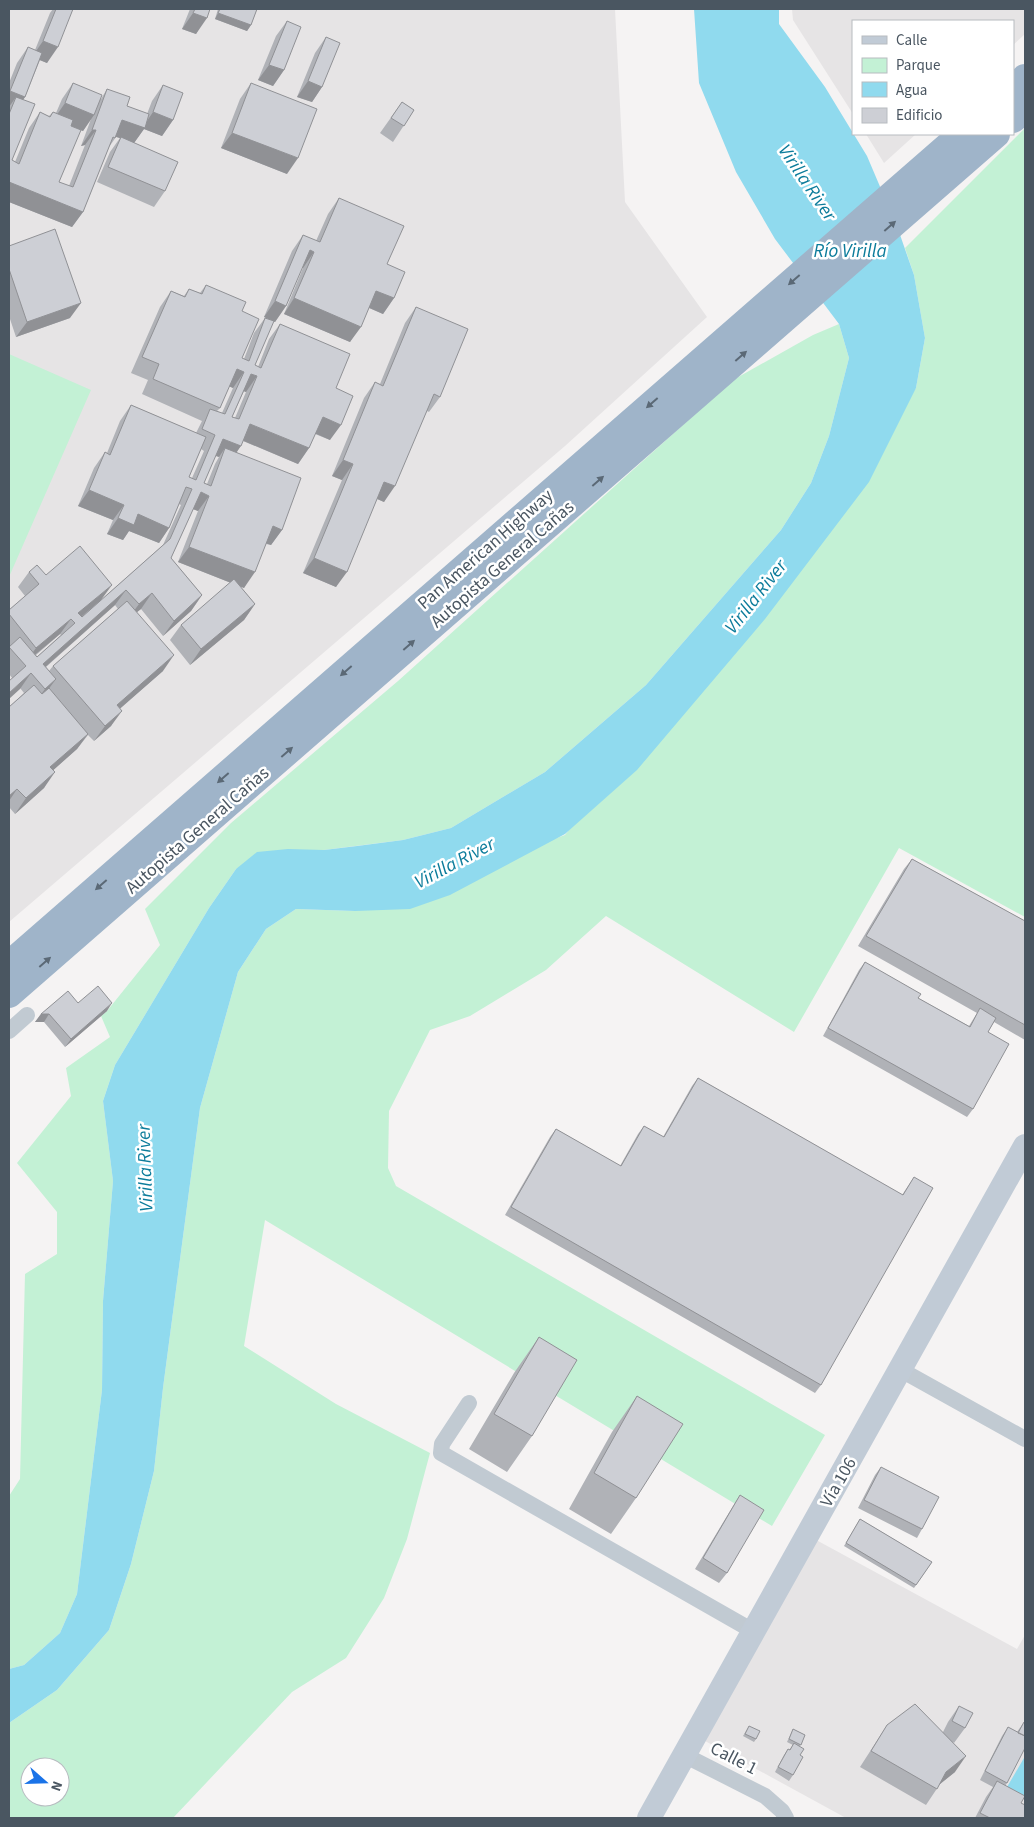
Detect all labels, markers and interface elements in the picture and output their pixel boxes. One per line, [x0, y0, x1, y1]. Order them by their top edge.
legend [852, 20, 1014, 135]
text: Calle [896, 30, 927, 51]
text: Parque [896, 55, 940, 76]
text: Agua [896, 80, 927, 101]
text: Edificio [896, 105, 943, 126]
water label: Virilla River [771, 139, 843, 228]
one-way arrow [884, 221, 896, 232]
water label: Río Virilla [813, 238, 887, 265]
one-way arrow [788, 274, 800, 286]
one-way arrow [735, 350, 747, 362]
one-way arrow [647, 397, 659, 409]
one-way arrow [591, 475, 603, 487]
street label: Pan American Highway [412, 483, 559, 615]
street label: Autopista General Cañas [425, 495, 579, 634]
water label: Virilla River [719, 553, 795, 640]
one-way arrow [403, 640, 416, 651]
one-way arrow [340, 665, 352, 677]
one-way arrow [280, 746, 292, 758]
street label: Autopista General Cañas [120, 761, 274, 900]
one-way arrow [218, 772, 230, 784]
water label: Virilla River [410, 830, 501, 896]
one-way arrow [95, 879, 107, 891]
one-way arrow [39, 957, 52, 968]
water label: Virilla River [130, 1122, 161, 1212]
street label: Vía 106 [814, 1453, 863, 1512]
street label: Calle 1 [706, 1736, 762, 1781]
north arrow [20, 1757, 70, 1807]
text: N [45, 1778, 67, 1794]

